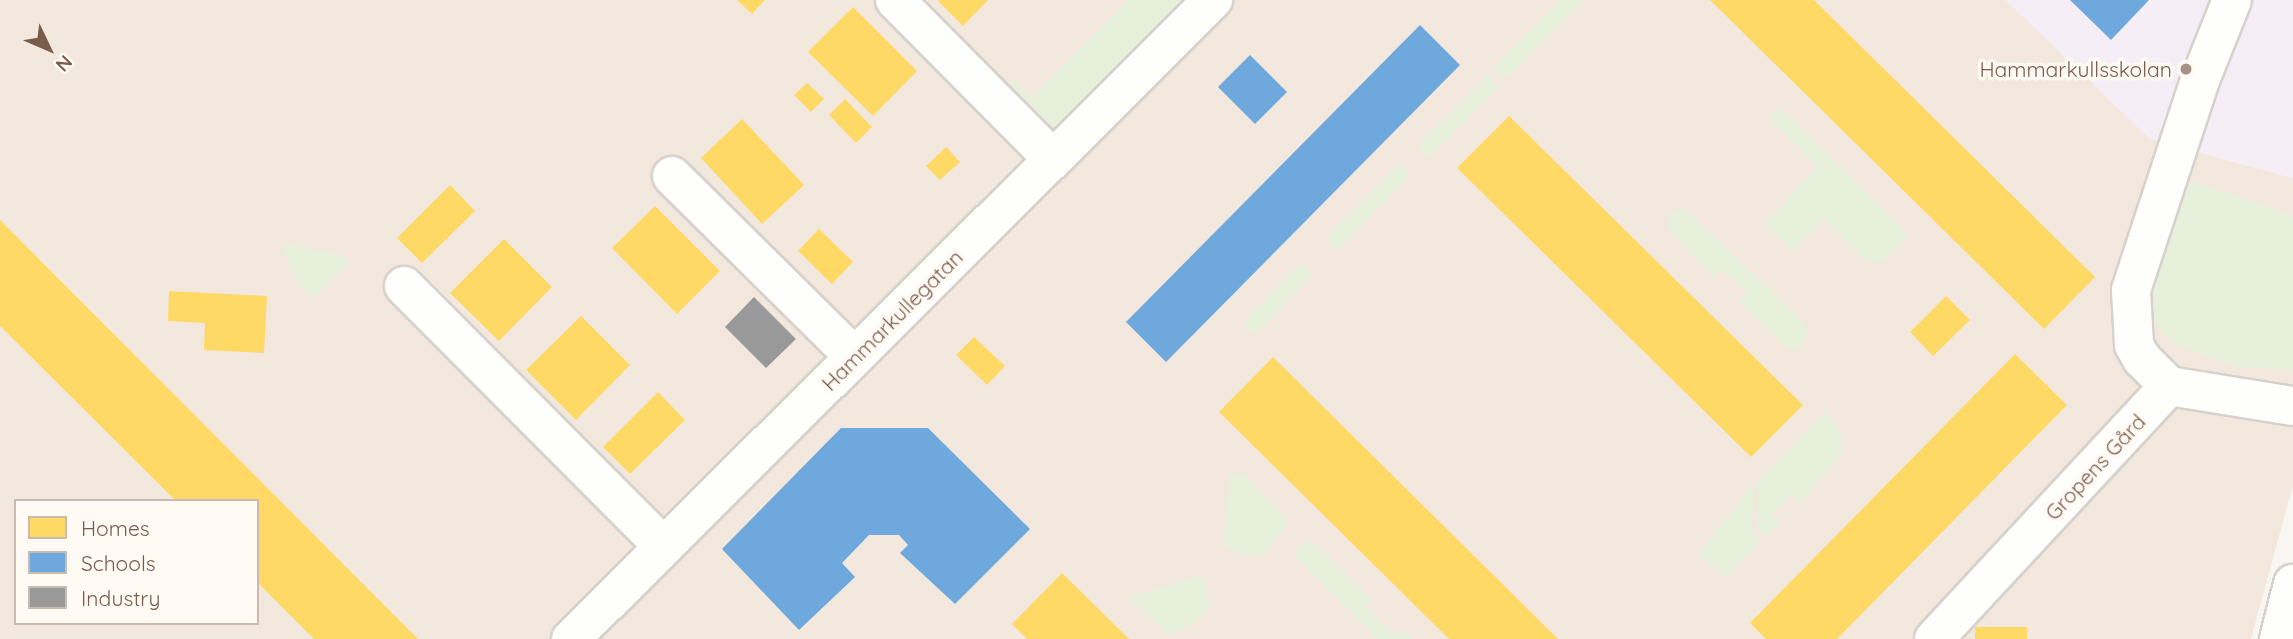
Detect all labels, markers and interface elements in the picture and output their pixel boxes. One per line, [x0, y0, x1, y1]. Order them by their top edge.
north arrow [14, 14, 84, 84]
text: N [51, 50, 78, 77]
place label: Hammarkullsskolan [1979, 56, 2172, 82]
marker: Hammarkullsskolan [2178, 61, 2194, 77]
street label: Hammarkullegatan [816, 244, 968, 396]
street label: Gropens Gård [2040, 409, 2150, 525]
legend [14, 499, 259, 625]
text: Homes [81, 515, 150, 541]
text: Schools [81, 550, 156, 576]
text: Industry [81, 585, 160, 611]

